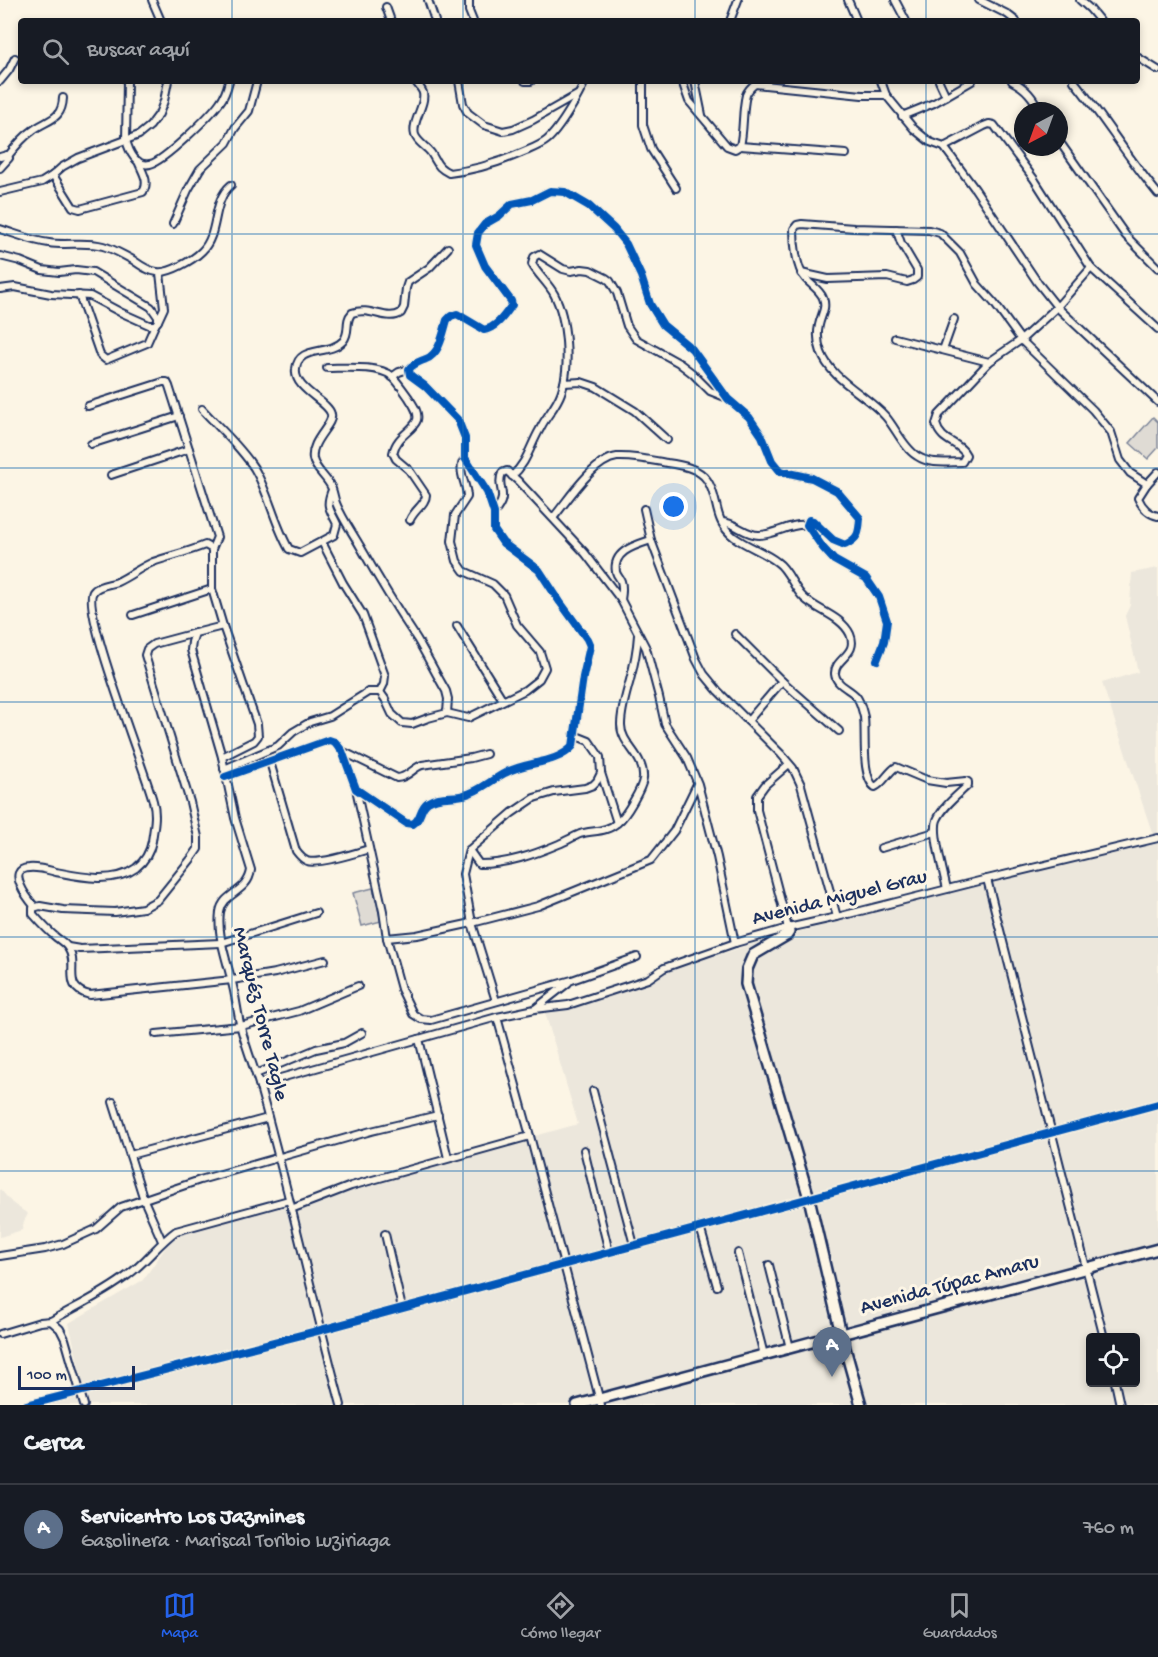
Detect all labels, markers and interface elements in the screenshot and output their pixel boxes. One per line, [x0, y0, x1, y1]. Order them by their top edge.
search box [18, 18, 1140, 84]
icon: search [39, 35, 72, 68]
text: Buscar aquí [87, 38, 190, 64]
north arrow [1014, 102, 1068, 156]
your location [659, 492, 688, 521]
street label: Avenida Miguel Grau [750, 865, 930, 933]
street label: Marquéz Torre Tagle [225, 925, 293, 1104]
street label: Avenida Túpac Amaru [858, 1250, 1042, 1322]
pin: A [812, 1328, 852, 1377]
map controls [1086, 1333, 1140, 1387]
button: locate [1086, 1333, 1140, 1387]
scale bar [18, 1363, 135, 1390]
text: 100 m [27, 1367, 67, 1386]
text: Cerca [24, 1429, 84, 1460]
text: Servicentro Los Jazmines [81, 1505, 304, 1531]
text: A [38, 1518, 49, 1541]
text: 760 m [1083, 1518, 1134, 1541]
text: Gasolinera · Mariscal Toribio Luziriaga [81, 1531, 390, 1554]
tab: Mapa [161, 1589, 198, 1644]
tab: Cómo llegar [521, 1589, 600, 1644]
tab: Guardados [923, 1589, 997, 1644]

